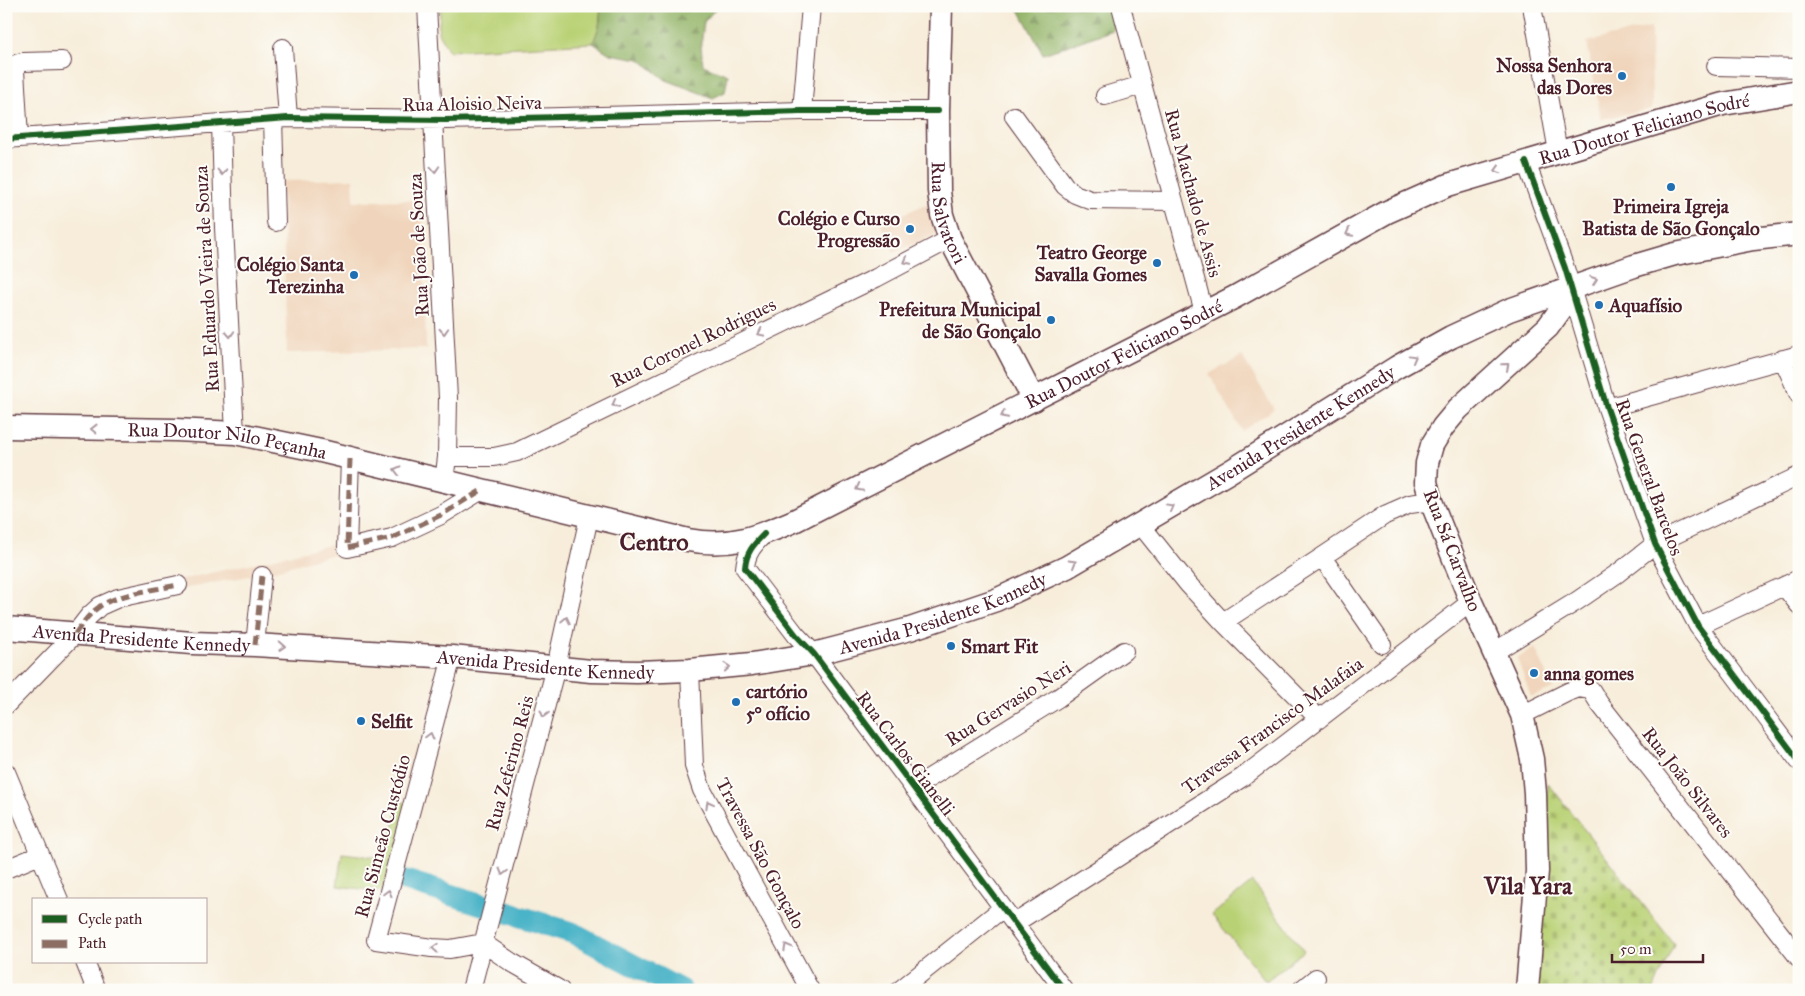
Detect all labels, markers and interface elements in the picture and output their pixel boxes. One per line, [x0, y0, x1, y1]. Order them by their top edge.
place label: Nossa Senhora das Dores [1496, 54, 1613, 99]
marker: Nossa Senhora das Dores [1616, 70, 1628, 82]
street label: Rua Doutor Feliciano Sodré [1536, 89, 1752, 170]
street label: Rua Aloisio Neiva [402, 91, 543, 116]
street label: Rua Machado de Assis [1160, 106, 1227, 280]
street label: Rua Salvatori [927, 161, 972, 268]
street label: Rua Eduardo Vieira de Souza [189, 164, 224, 393]
one-way arrow [1495, 164, 1503, 174]
one-way arrow [430, 165, 441, 173]
one-way arrow [217, 168, 228, 176]
street label: Rua João de Souza [403, 172, 435, 317]
marker: Primeira Igreja Batista de São Gonçalo [1665, 181, 1677, 193]
place label: Primeira Igreja Batista de São Gonçalo [1582, 195, 1760, 241]
place label: Colégio e Curso Progressão [778, 207, 900, 253]
marker: Colégio e Curso Progressão [904, 223, 916, 235]
one-way arrow [1345, 227, 1354, 237]
place label: Teatro George Savalla Gomes [1034, 241, 1147, 286]
place label: Colégio Santa Terezinha [237, 253, 345, 298]
one-way arrow [903, 255, 912, 265]
marker: Teatro George Savalla Gomes [1151, 257, 1163, 269]
marker: Colégio Santa Terezinha [348, 269, 360, 281]
one-way arrow [1590, 276, 1598, 286]
street label: Rua Coronel Rodrigues [607, 292, 780, 393]
street label: Rua Doutor Feliciano Sodré [1021, 294, 1227, 414]
place label: Aquafísio [1607, 294, 1683, 318]
place label: Prefeitura Municipal de São Gonçalo [879, 298, 1042, 344]
marker: Aquafísio [1593, 299, 1605, 311]
marker: Prefeitura Municipal de São Gonçalo [1045, 314, 1057, 326]
one-way arrow [757, 326, 766, 336]
one-way arrow [439, 327, 450, 335]
one-way arrow [224, 330, 235, 338]
one-way arrow [1408, 354, 1417, 364]
street label: Avenida Presidente Kennedy [1201, 360, 1400, 495]
one-way arrow [1500, 363, 1509, 372]
street label: Rua General Barcelos [1610, 396, 1689, 559]
one-way arrow [611, 398, 620, 408]
one-way arrow [1000, 409, 1009, 419]
street label: Rua Doutor Nilo Peçanha [127, 418, 330, 464]
one-way arrow [90, 424, 98, 434]
one-way arrow [393, 465, 402, 476]
one-way arrow [855, 482, 864, 492]
street label: Rua Sá Carvalho [1419, 486, 1487, 615]
one-way arrow [1165, 503, 1174, 513]
district label: Centro [620, 527, 688, 557]
one-way arrow [1068, 559, 1077, 569]
street label: Avenida Presidente Kennedy [835, 567, 1051, 659]
one-way arrow [560, 615, 571, 624]
street label: Avenida Presidente Kennedy [31, 619, 252, 657]
place label: Smart Fit [961, 635, 1038, 658]
marker: Smart Fit [945, 640, 957, 652]
one-way arrow [278, 641, 286, 652]
street label: Avenida Presidente Kennedy [435, 645, 656, 684]
street label: Travessa Francisco Malafaia [1177, 651, 1368, 799]
street label: Rua Gervasio Neri [941, 656, 1075, 751]
one-way arrow [723, 661, 731, 672]
place label: anna gomes [1544, 662, 1634, 686]
marker: anna gomes [1528, 667, 1540, 679]
place label: cartório 5° ofício [746, 680, 810, 725]
street label: Rua Carlos Gianelli [851, 686, 960, 820]
street label: Rua Zeferino Reis [480, 693, 539, 833]
marker: cartório 5° ofício [730, 696, 742, 708]
place label: Selfit [371, 710, 413, 733]
one-way arrow [539, 710, 550, 719]
marker: Selfit [355, 715, 367, 727]
street label: Rua João Silvares [1636, 722, 1738, 843]
one-way arrow [425, 733, 435, 741]
street label: Rua Simeão Custódio [350, 752, 415, 920]
street label: Travessa São Gonçalo [711, 774, 810, 933]
one-way arrow [705, 801, 715, 810]
one-way arrow [498, 867, 509, 876]
district label: Vila Yara [1483, 871, 1573, 901]
one-way arrow [383, 889, 393, 898]
legend [32, 898, 208, 964]
text: Cycle path [78, 910, 143, 928]
scale bar [1612, 931, 1704, 963]
text: Path [78, 934, 107, 952]
text: 50 m [1620, 940, 1652, 958]
one-way arrow [431, 943, 439, 954]
one-way arrow [783, 943, 793, 952]

